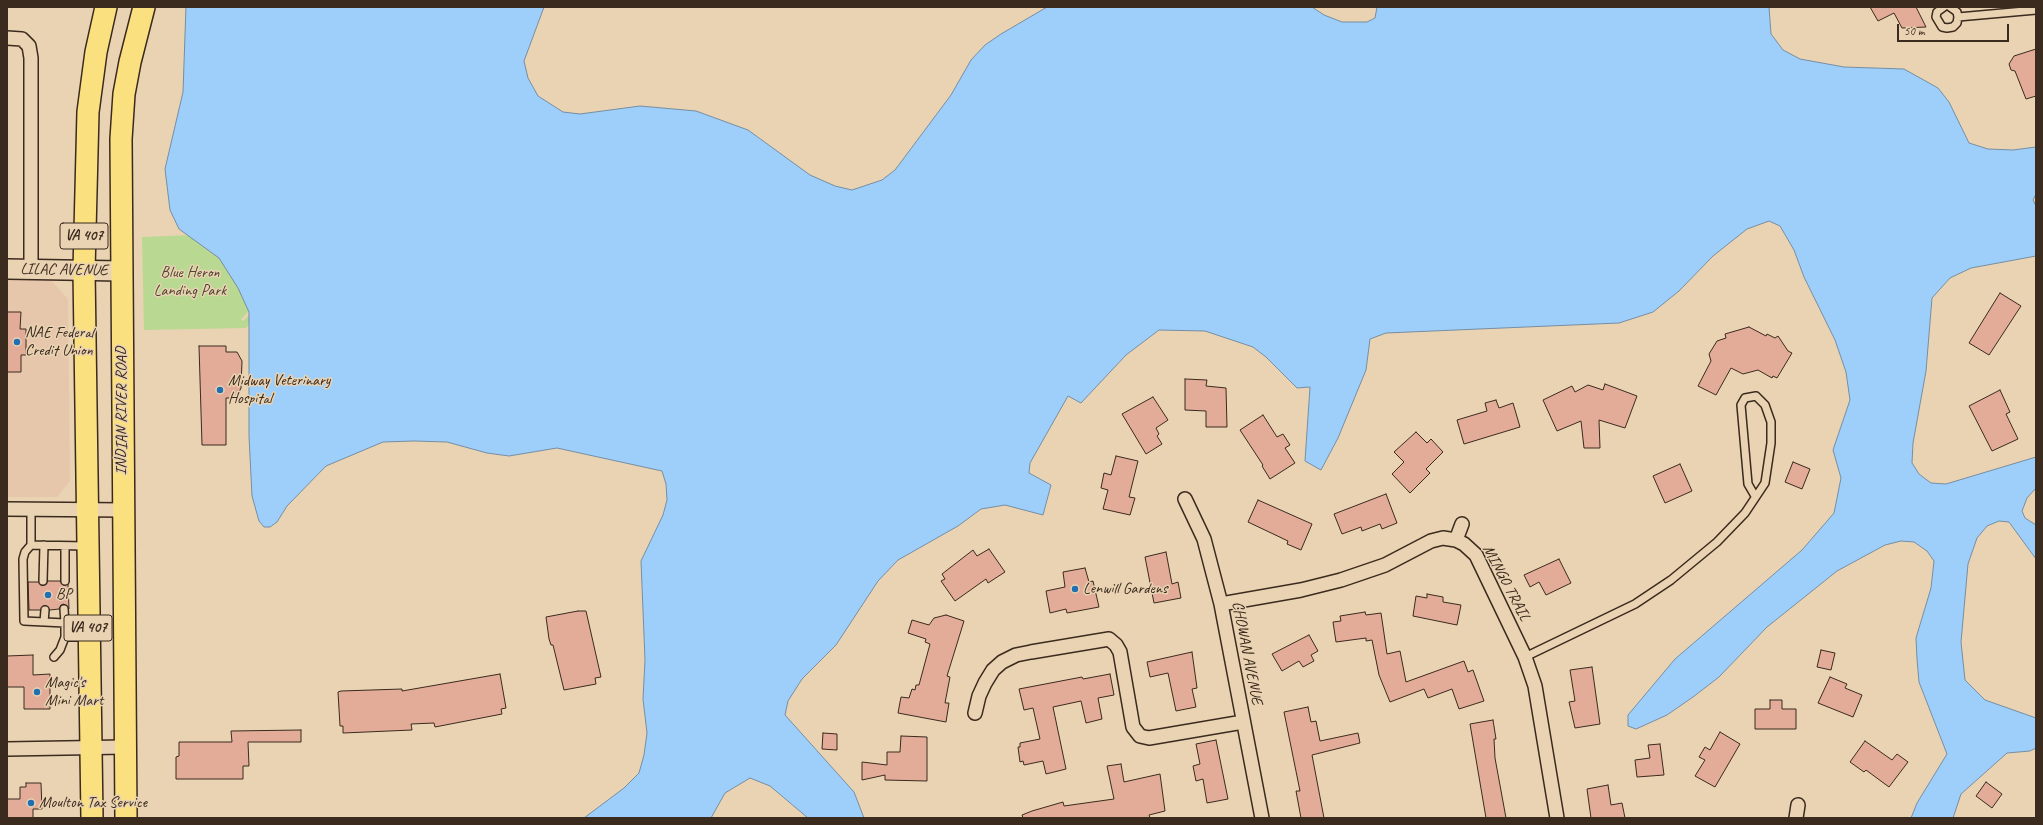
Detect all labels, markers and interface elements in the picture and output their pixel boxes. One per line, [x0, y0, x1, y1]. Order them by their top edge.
scale bar [1899, 16, 2011, 42]
text: 50 m [1904, 23, 1924, 39]
road number: VA 407 [60, 223, 108, 249]
street label: LILAC AVENUE [20, 260, 108, 280]
park label: Blue Heron Landing Park [154, 263, 226, 301]
place label: NAE Federal Credit Union [25, 323, 94, 361]
marker: NAE Federal Credit Union [12, 337, 22, 347]
street label: INDIAN RIVER ROAD [112, 347, 132, 475]
place label: Midway Veterinary Hospital [228, 371, 330, 409]
marker: Midway Veterinary Hospital [215, 385, 225, 395]
street label: MINGO TRAIL [1478, 542, 1534, 624]
place label: Lenwill Gardens [1083, 579, 1167, 599]
marker: Lenwill Gardens [1070, 584, 1080, 594]
place label: BP [56, 585, 72, 605]
marker: BP [43, 590, 53, 600]
street label: CHOWAN AVENUE [1228, 600, 1266, 706]
road number: VA 407 [64, 615, 112, 641]
place label: Magic's Mini Mart [45, 673, 103, 711]
marker: Magic's Mini Mart [32, 687, 42, 697]
place label: Moulton Tax Service [39, 793, 147, 813]
marker: Moulton Tax Service [26, 798, 36, 808]

